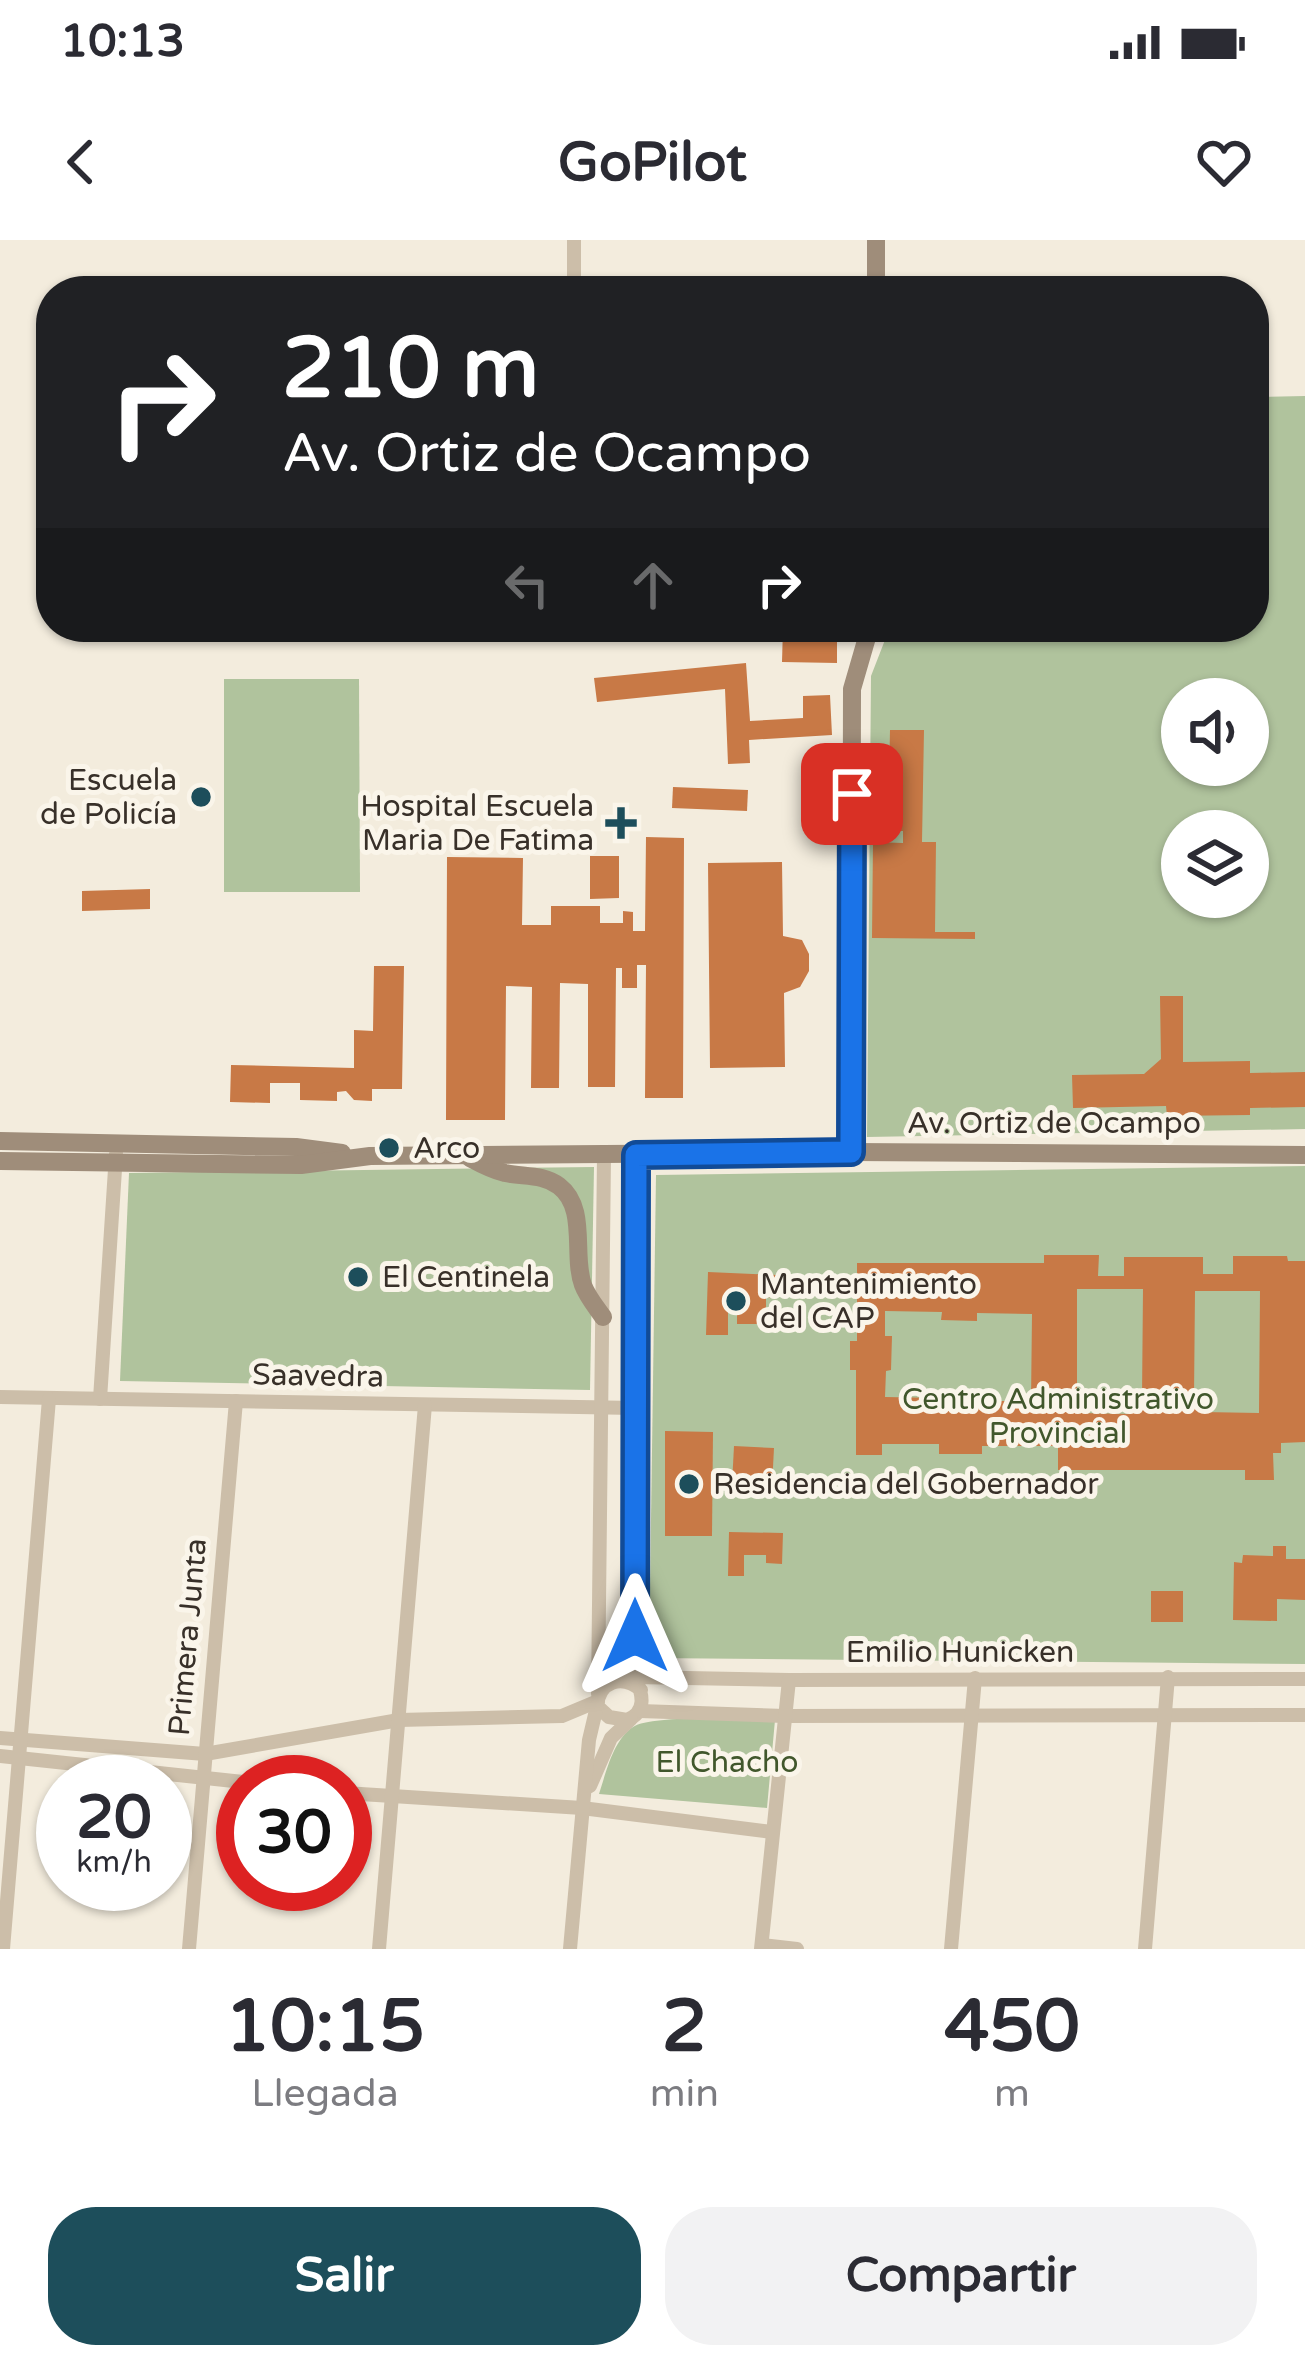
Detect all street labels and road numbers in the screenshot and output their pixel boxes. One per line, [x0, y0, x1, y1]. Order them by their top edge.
street label: Av. Ortiz de Ocampo [907, 1105, 1201, 1142]
street label: Saavedra [252, 1356, 384, 1396]
street label: Primera Junta [161, 1537, 215, 1737]
street label: Emilio Hunicken [846, 1634, 1074, 1671]

